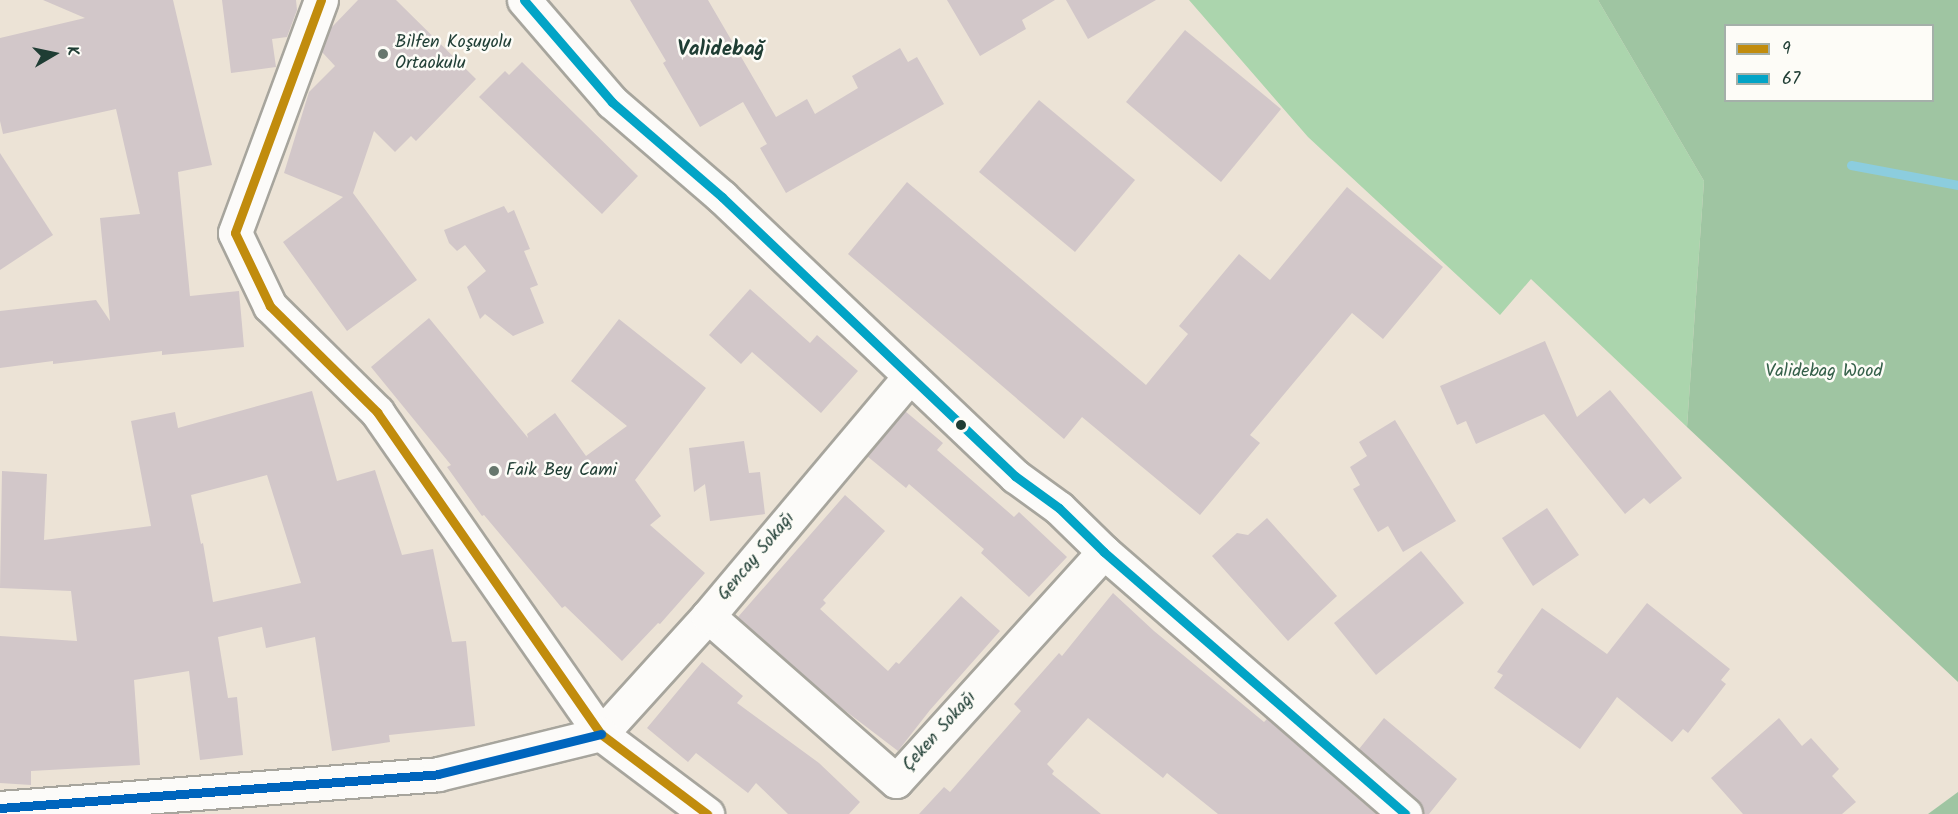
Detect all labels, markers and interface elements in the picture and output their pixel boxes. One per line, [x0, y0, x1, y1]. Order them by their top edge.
north arrow [24, 24, 84, 84]
legend [1724, 24, 1934, 102]
place label: Bilfen Koşuyolu Ortaokulu [395, 33, 512, 76]
text: 9 [1782, 35, 1791, 64]
district label: Validebağ [677, 37, 765, 63]
text: K [59, 44, 85, 58]
marker: Bilfen Koşuyolu Ortaokulu [376, 47, 390, 61]
text: 67 [1782, 65, 1800, 94]
park label: Validebag Wood [1766, 361, 1882, 383]
unlabelled marker [955, 419, 967, 431]
place label: Faik Bey Cami [506, 460, 617, 482]
marker: Faik Bey Cami [487, 464, 501, 478]
street label: Gencay Sokağı [714, 508, 800, 606]
street label: Çeken Sokağı [898, 688, 982, 776]

